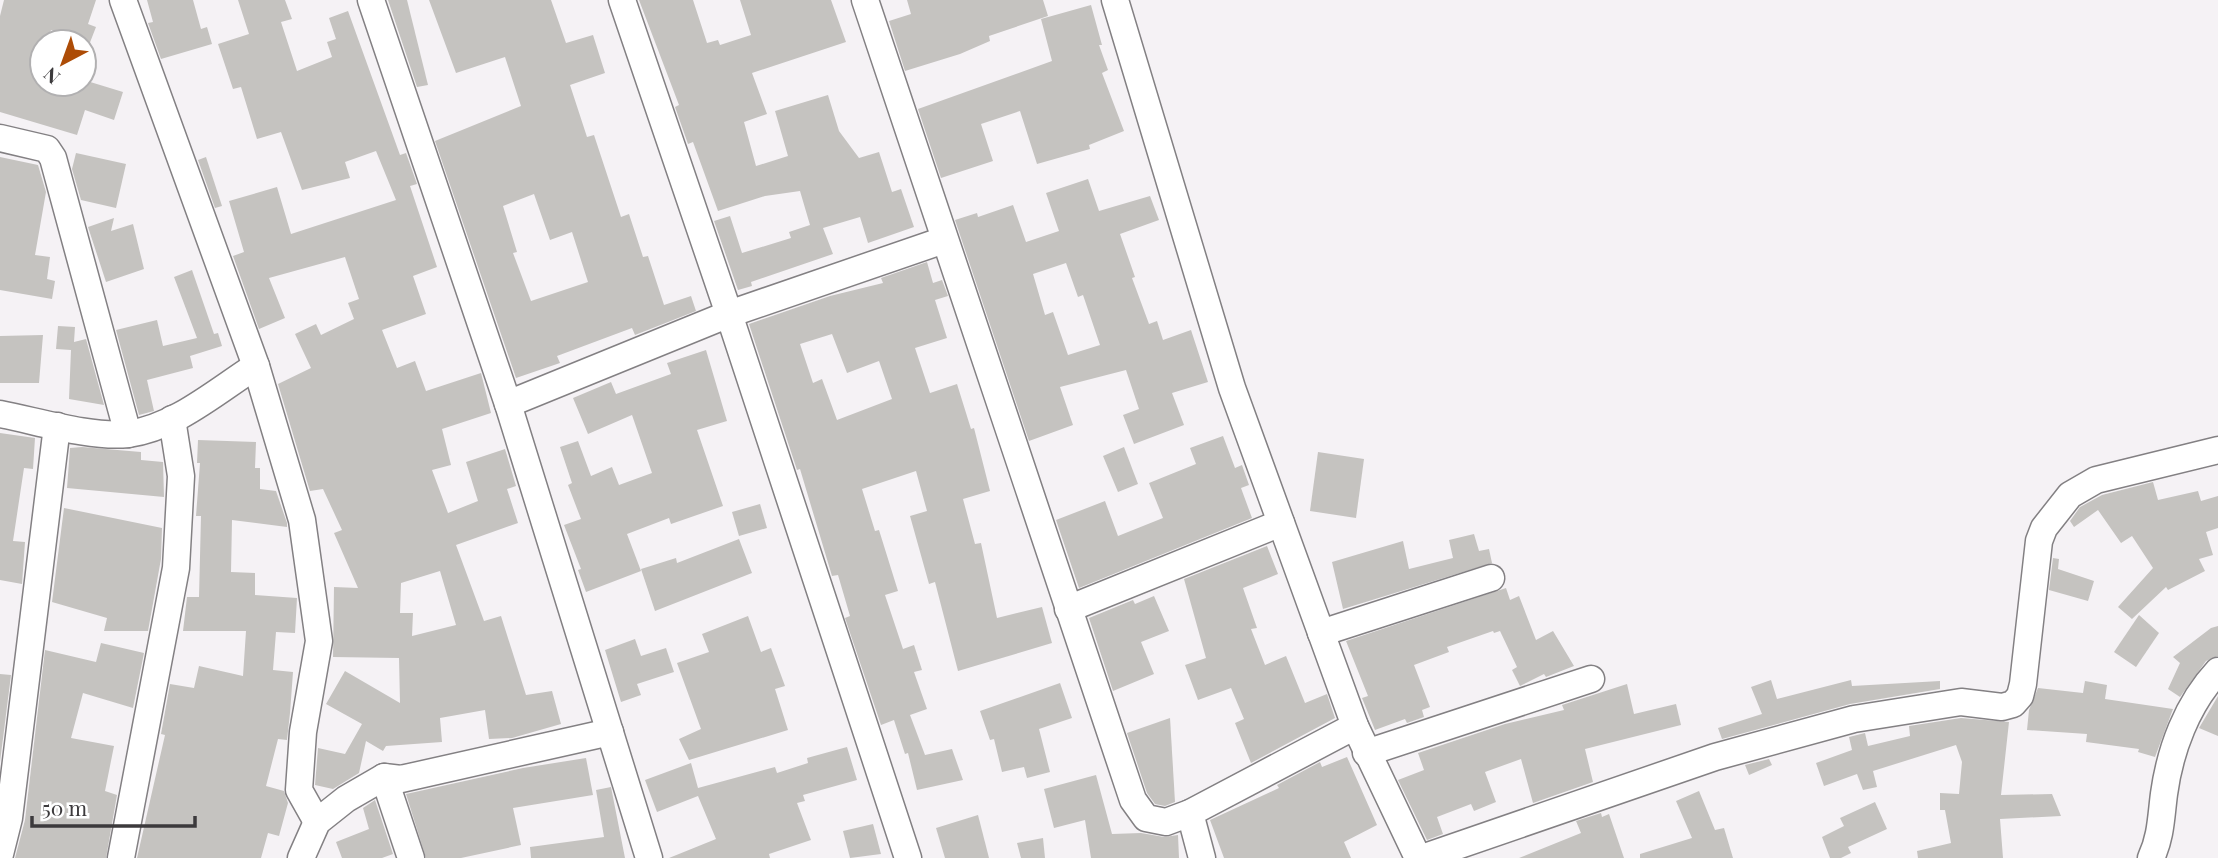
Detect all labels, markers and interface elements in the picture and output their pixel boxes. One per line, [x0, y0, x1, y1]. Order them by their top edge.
north arrow [28, 28, 98, 98]
text: N [37, 62, 65, 91]
scale bar [32, 784, 194, 828]
text: 50 m [42, 793, 88, 821]

